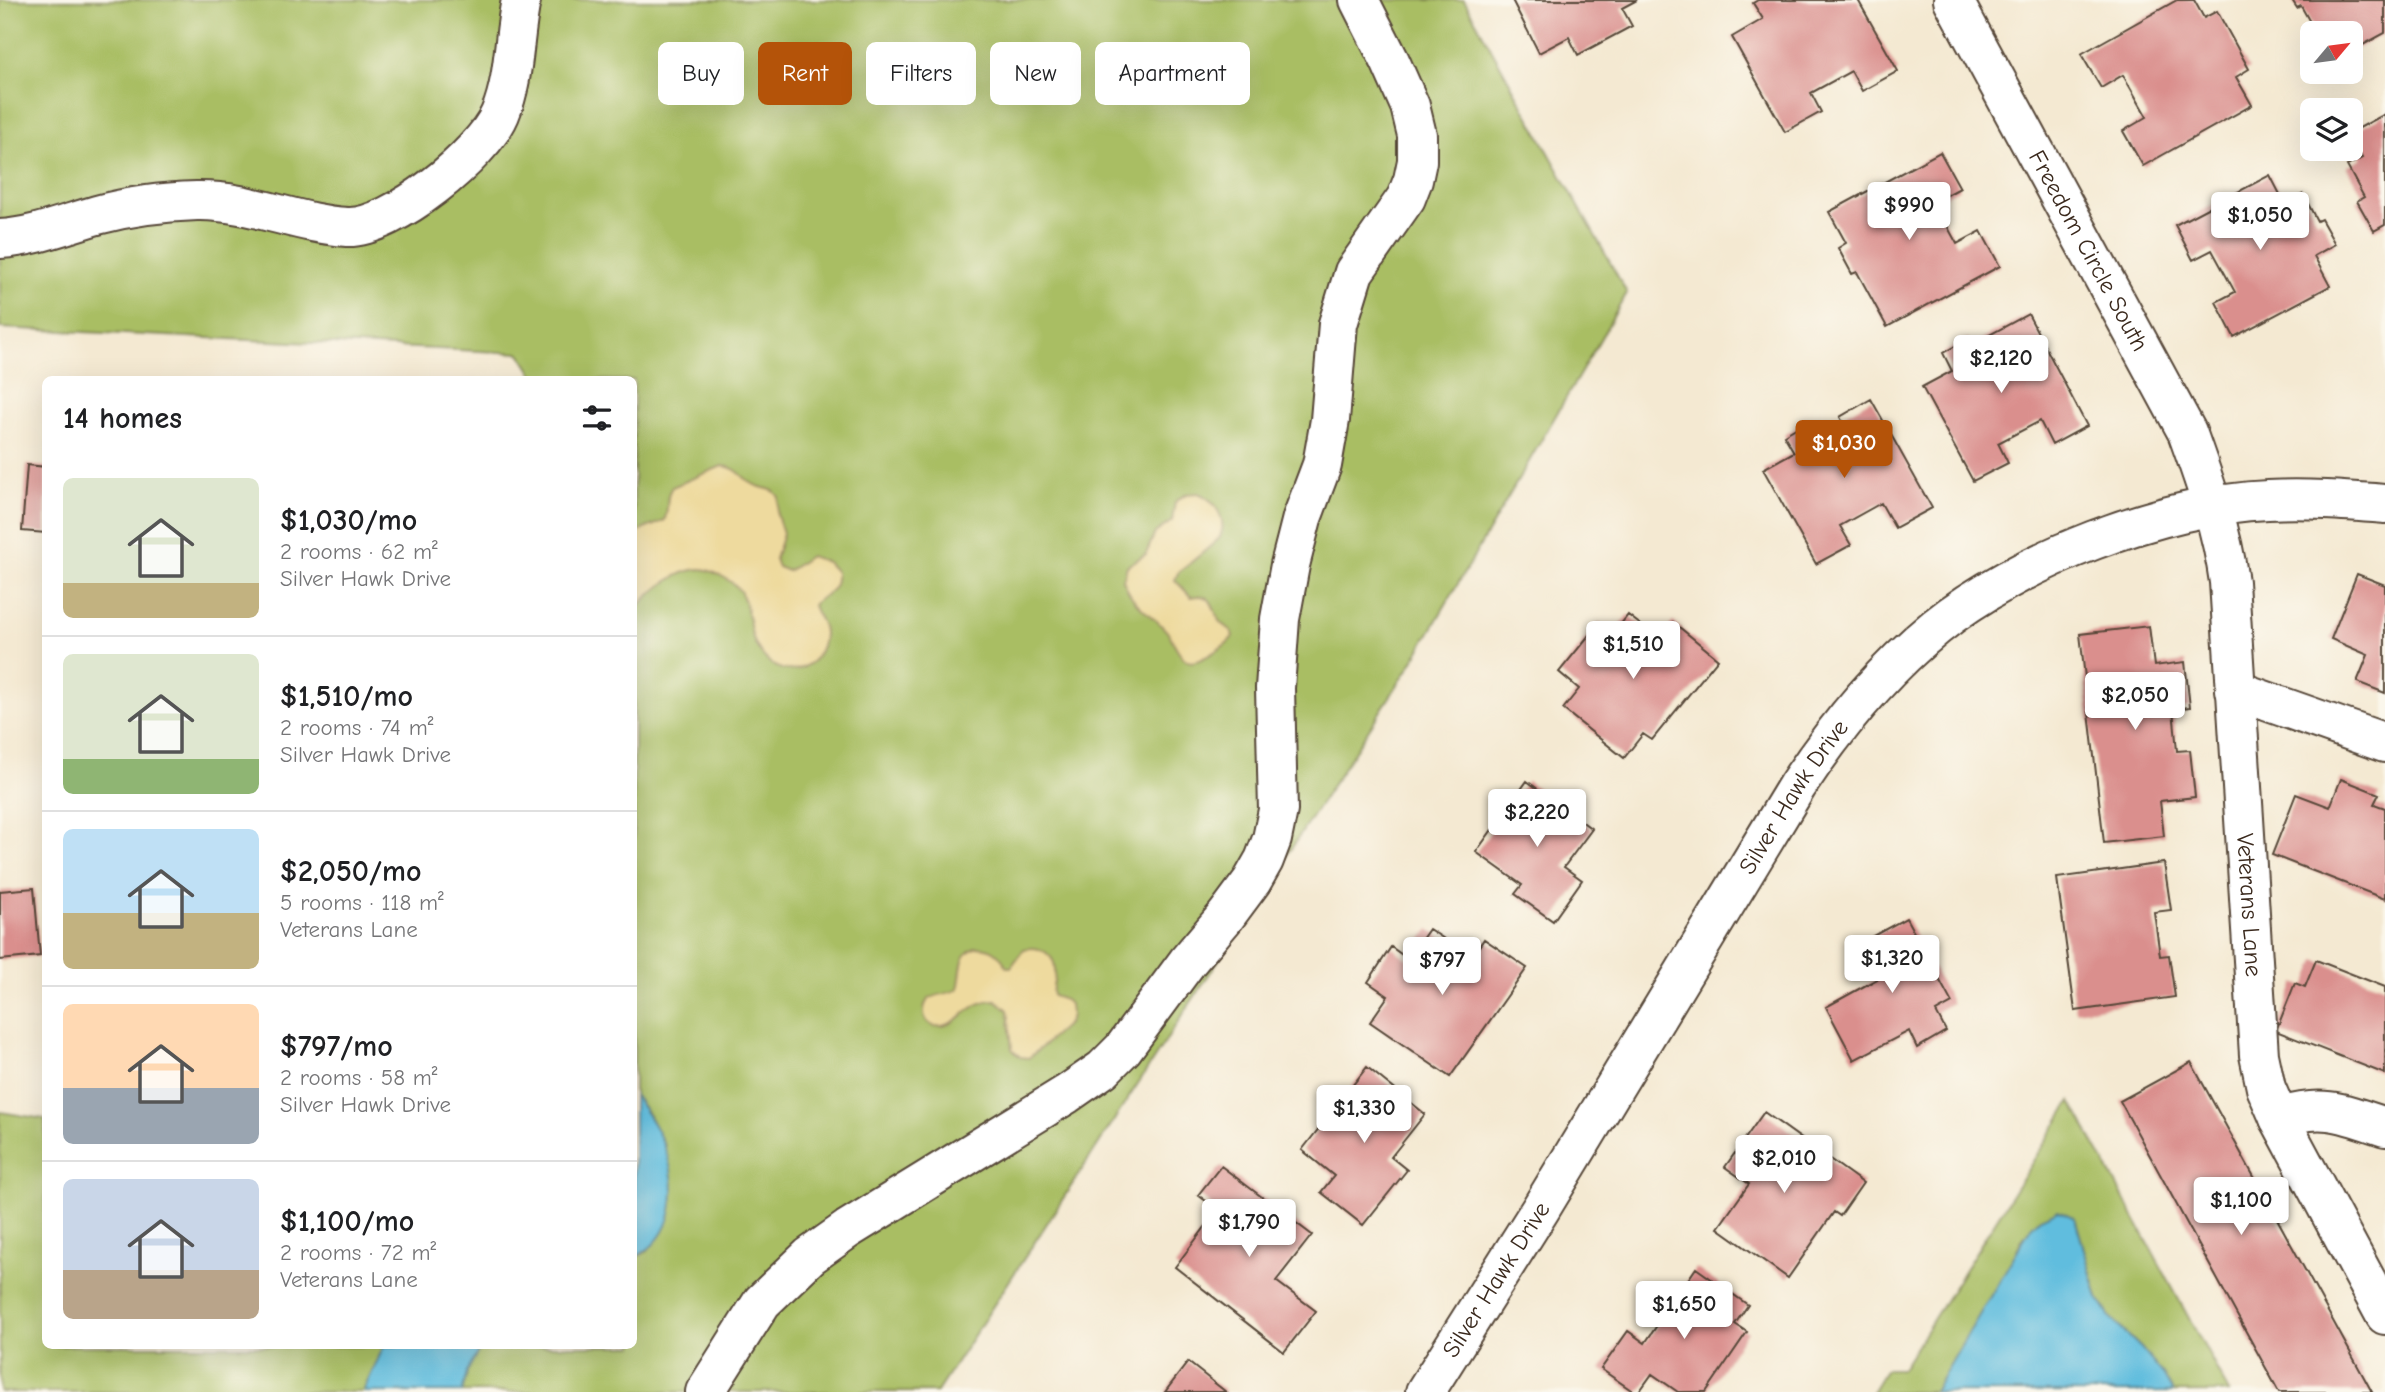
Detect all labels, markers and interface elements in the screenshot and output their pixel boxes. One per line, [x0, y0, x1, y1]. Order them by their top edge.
north arrow [2300, 21, 2362, 84]
map controls [2300, 21, 2363, 161]
chip: Buy [658, 42, 744, 105]
chip: Rent [758, 42, 852, 105]
chip: Filters [866, 42, 976, 105]
chip: New [990, 42, 1081, 105]
chip: Apartment [1095, 42, 1250, 105]
button: layers [2300, 98, 2363, 161]
street label: Freedom Circle South [2023, 145, 2154, 356]
pin: $990 [1868, 182, 1950, 242]
text: $990 [1883, 191, 1935, 218]
pin: $1,050 [2203, 192, 2317, 252]
text: $1,050 [2227, 201, 2293, 228]
pin: $2,120 [1944, 336, 2058, 395]
text: $2,120 [1969, 344, 2033, 371]
icon: filters [578, 399, 616, 437]
text: 14 homes [63, 401, 182, 436]
pin: $1,030 [1787, 420, 1901, 480]
text: $1,030 [1812, 429, 1876, 456]
text: $1,030/mo [280, 503, 417, 538]
icon: home [119, 506, 203, 590]
text: 2 rooms · 62 m² [280, 538, 438, 565]
text: Silver Hawk Drive [280, 565, 451, 592]
pin: $1,510 [1576, 622, 1690, 681]
text: $1,510 [1602, 630, 1664, 657]
pin: $2,050 [2078, 672, 2192, 732]
text: $1,510/mo [280, 679, 413, 714]
text: $2,050 [2101, 681, 2169, 708]
icon: home [119, 682, 203, 766]
text: 2 rooms · 74 m² [280, 714, 433, 741]
street label: Silver Hawk Drive [1733, 714, 1854, 879]
text: Silver Hawk Drive [280, 741, 451, 768]
pin: $2,220 [1480, 790, 1594, 849]
text: $2,220 [1504, 798, 1570, 825]
street label: Veterans Lane [2231, 832, 2268, 978]
text: $2,050/mo [280, 854, 422, 889]
icon: home [119, 857, 203, 941]
text: 5 rooms · 118 m² [280, 889, 444, 916]
text: Veterans Lane [280, 916, 418, 943]
pin: $1,320 [1835, 936, 1949, 995]
pin: $797 [1401, 937, 1483, 997]
text: $1,320 [1860, 944, 1924, 971]
text: $797 [1419, 946, 1465, 973]
text: $797/mo [280, 1029, 393, 1064]
icon: home [119, 1032, 203, 1116]
text: 2 rooms · 58 m² [280, 1064, 438, 1091]
pin: $1,330 [1307, 1086, 1421, 1145]
text: Silver Hawk Drive [280, 1091, 451, 1118]
text: $1,330 [1332, 1094, 1396, 1121]
pin: $2,010 [1727, 1136, 1841, 1195]
text: $2,010 [1751, 1144, 1817, 1171]
pin: $1,100 [2184, 1178, 2298, 1237]
text: $1,100 [2210, 1186, 2272, 1213]
street label: Silver Hawk Drive [1437, 1197, 1556, 1363]
pin: $1,790 [1192, 1200, 1306, 1259]
text: $1,100/mo [280, 1204, 414, 1239]
icon: home [119, 1207, 203, 1291]
text: $1,790 [1218, 1208, 1280, 1235]
text: 2 rooms · 72 m² [280, 1239, 436, 1266]
text: Veterans Lane [280, 1266, 418, 1293]
pin: $1,650 [1627, 1282, 1741, 1341]
text: $1,650 [1652, 1290, 1716, 1317]

